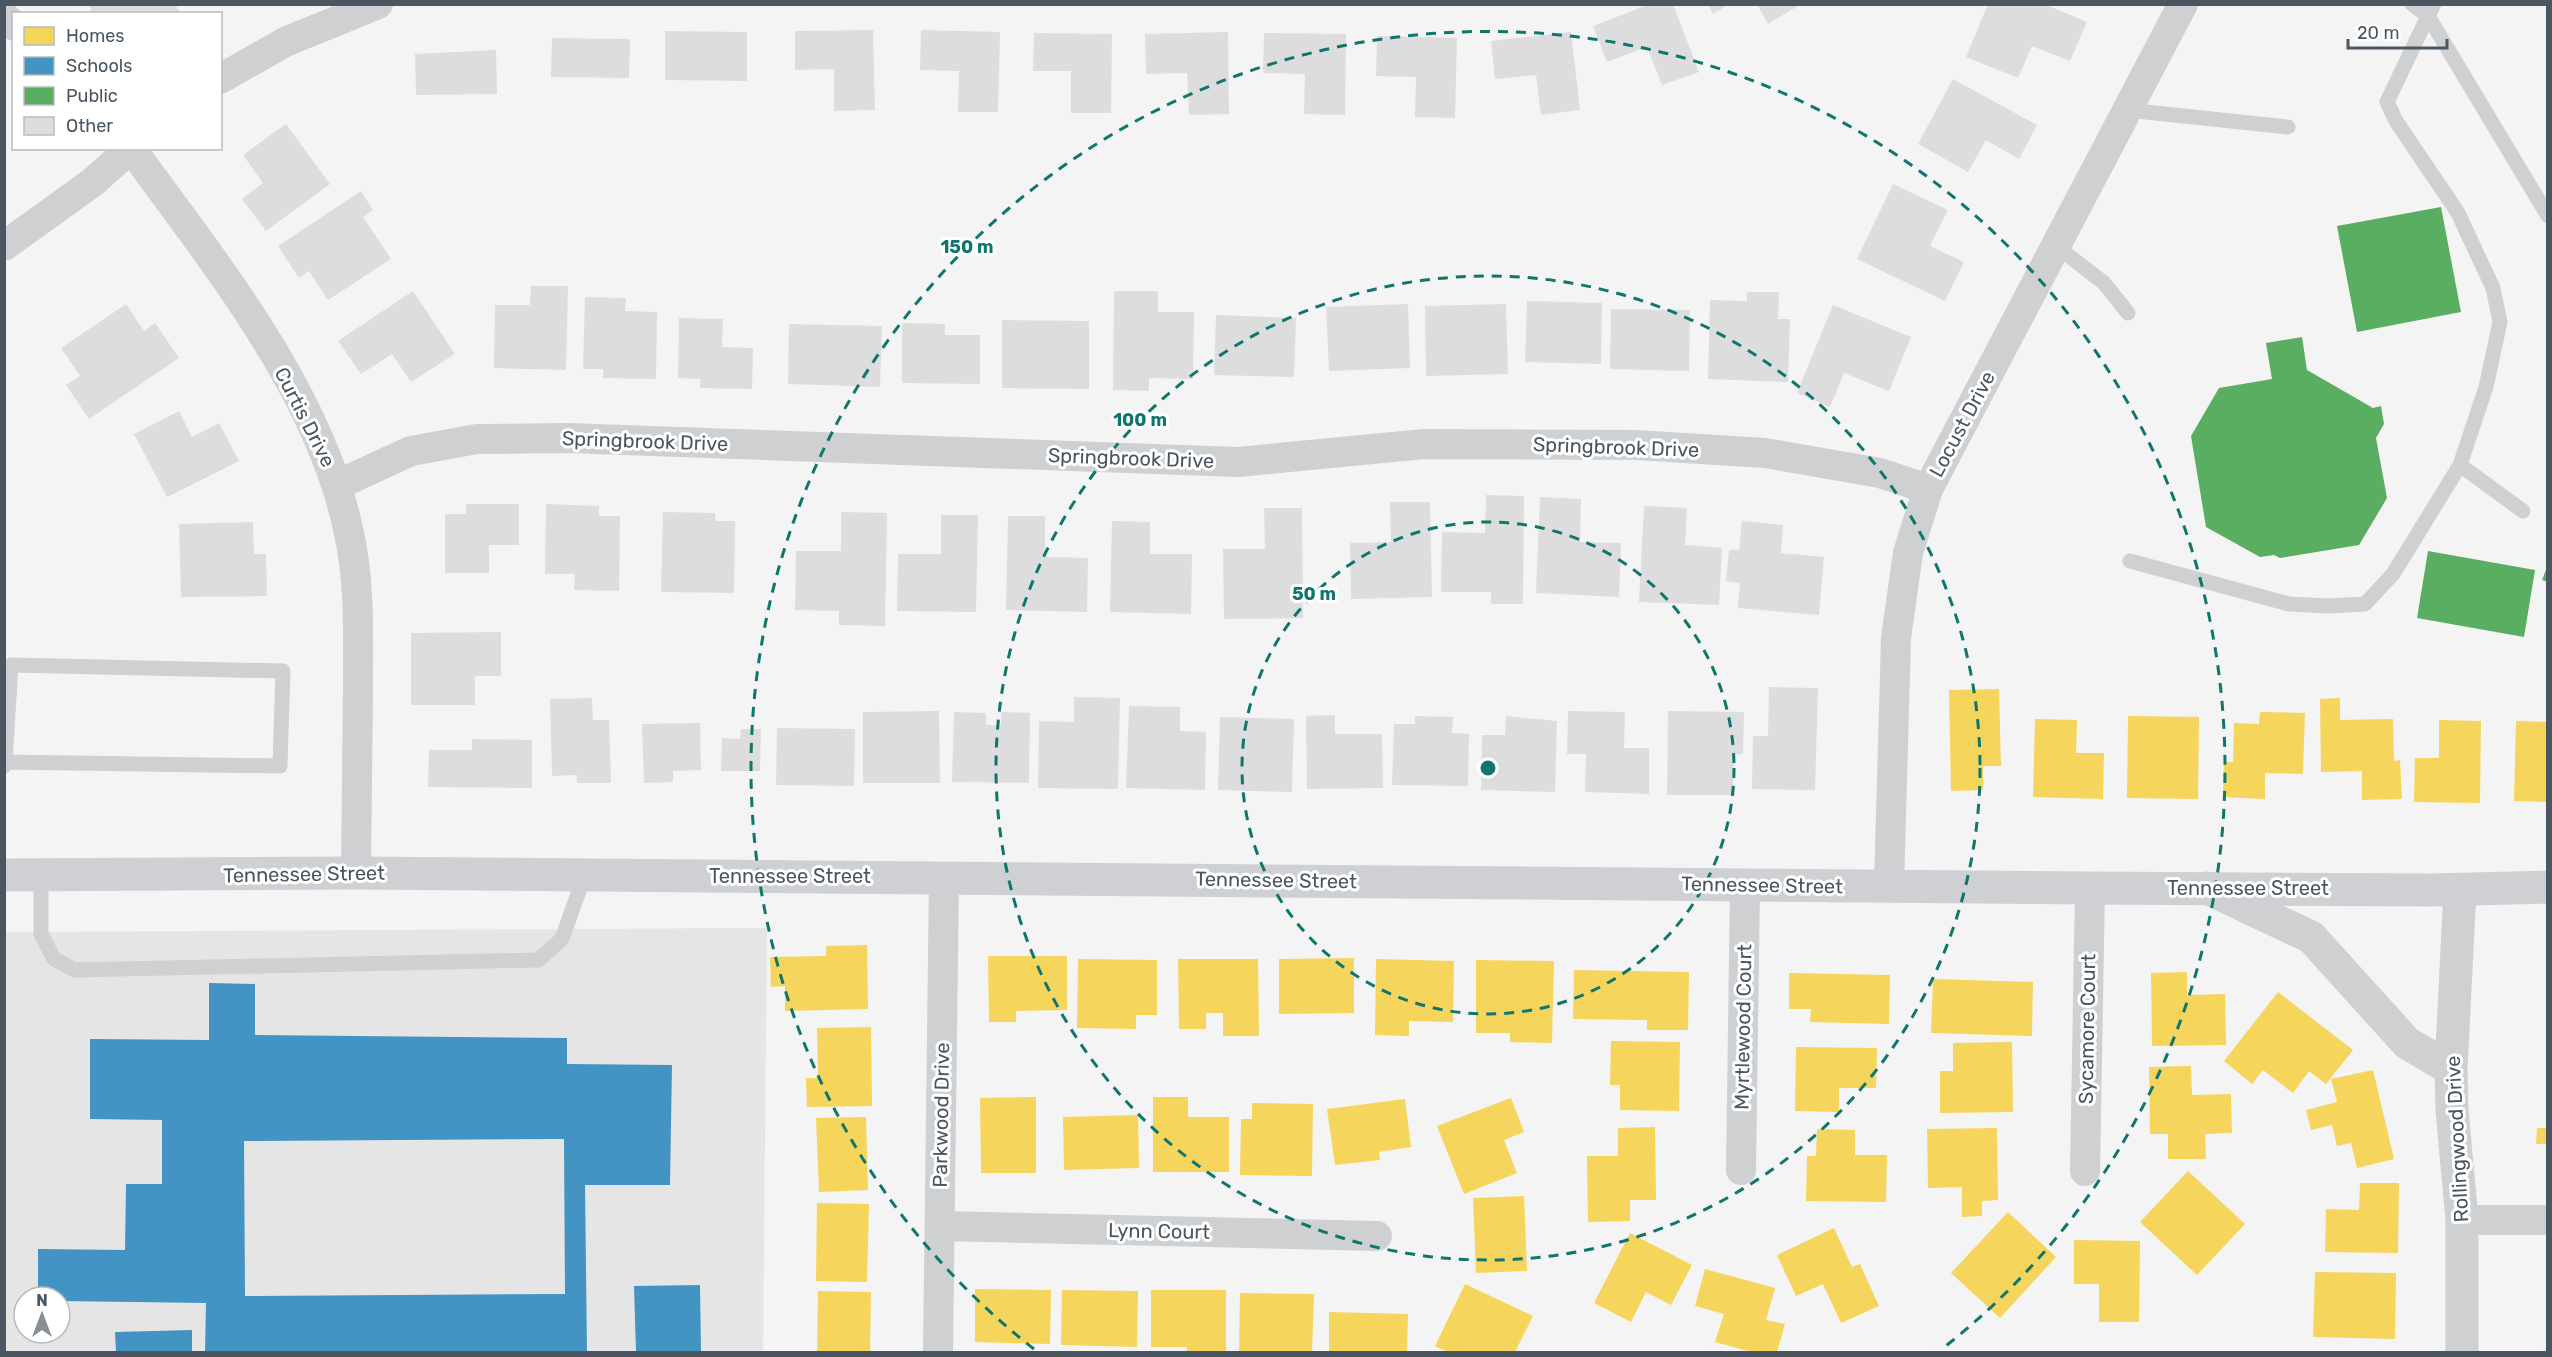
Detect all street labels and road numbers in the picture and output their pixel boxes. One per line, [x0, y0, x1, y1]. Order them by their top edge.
street label: Curtis Drive [270, 363, 340, 471]
street label: Locust Drive [1924, 367, 2000, 481]
street label: Springbrook Drive [561, 426, 729, 456]
street label: Springbrook Drive [1532, 432, 1700, 462]
street label: Springbrook Drive [1047, 443, 1215, 473]
street label: Tennessee Street [223, 861, 385, 887]
street label: Tennessee Street [709, 864, 871, 888]
street label: Tennessee Street [1195, 867, 1357, 893]
street label: Tennessee Street [1681, 872, 1843, 898]
street label: Tennessee Street [2167, 876, 2329, 900]
street label: Myrtlewood Court [1730, 944, 1756, 1110]
street label: Sycamore Court [2074, 954, 2100, 1104]
street label: Parkwood Drive [928, 1042, 954, 1188]
street label: Rollingwood Drive [2441, 1055, 2473, 1223]
street label: Lynn Court [1108, 1218, 1210, 1244]

